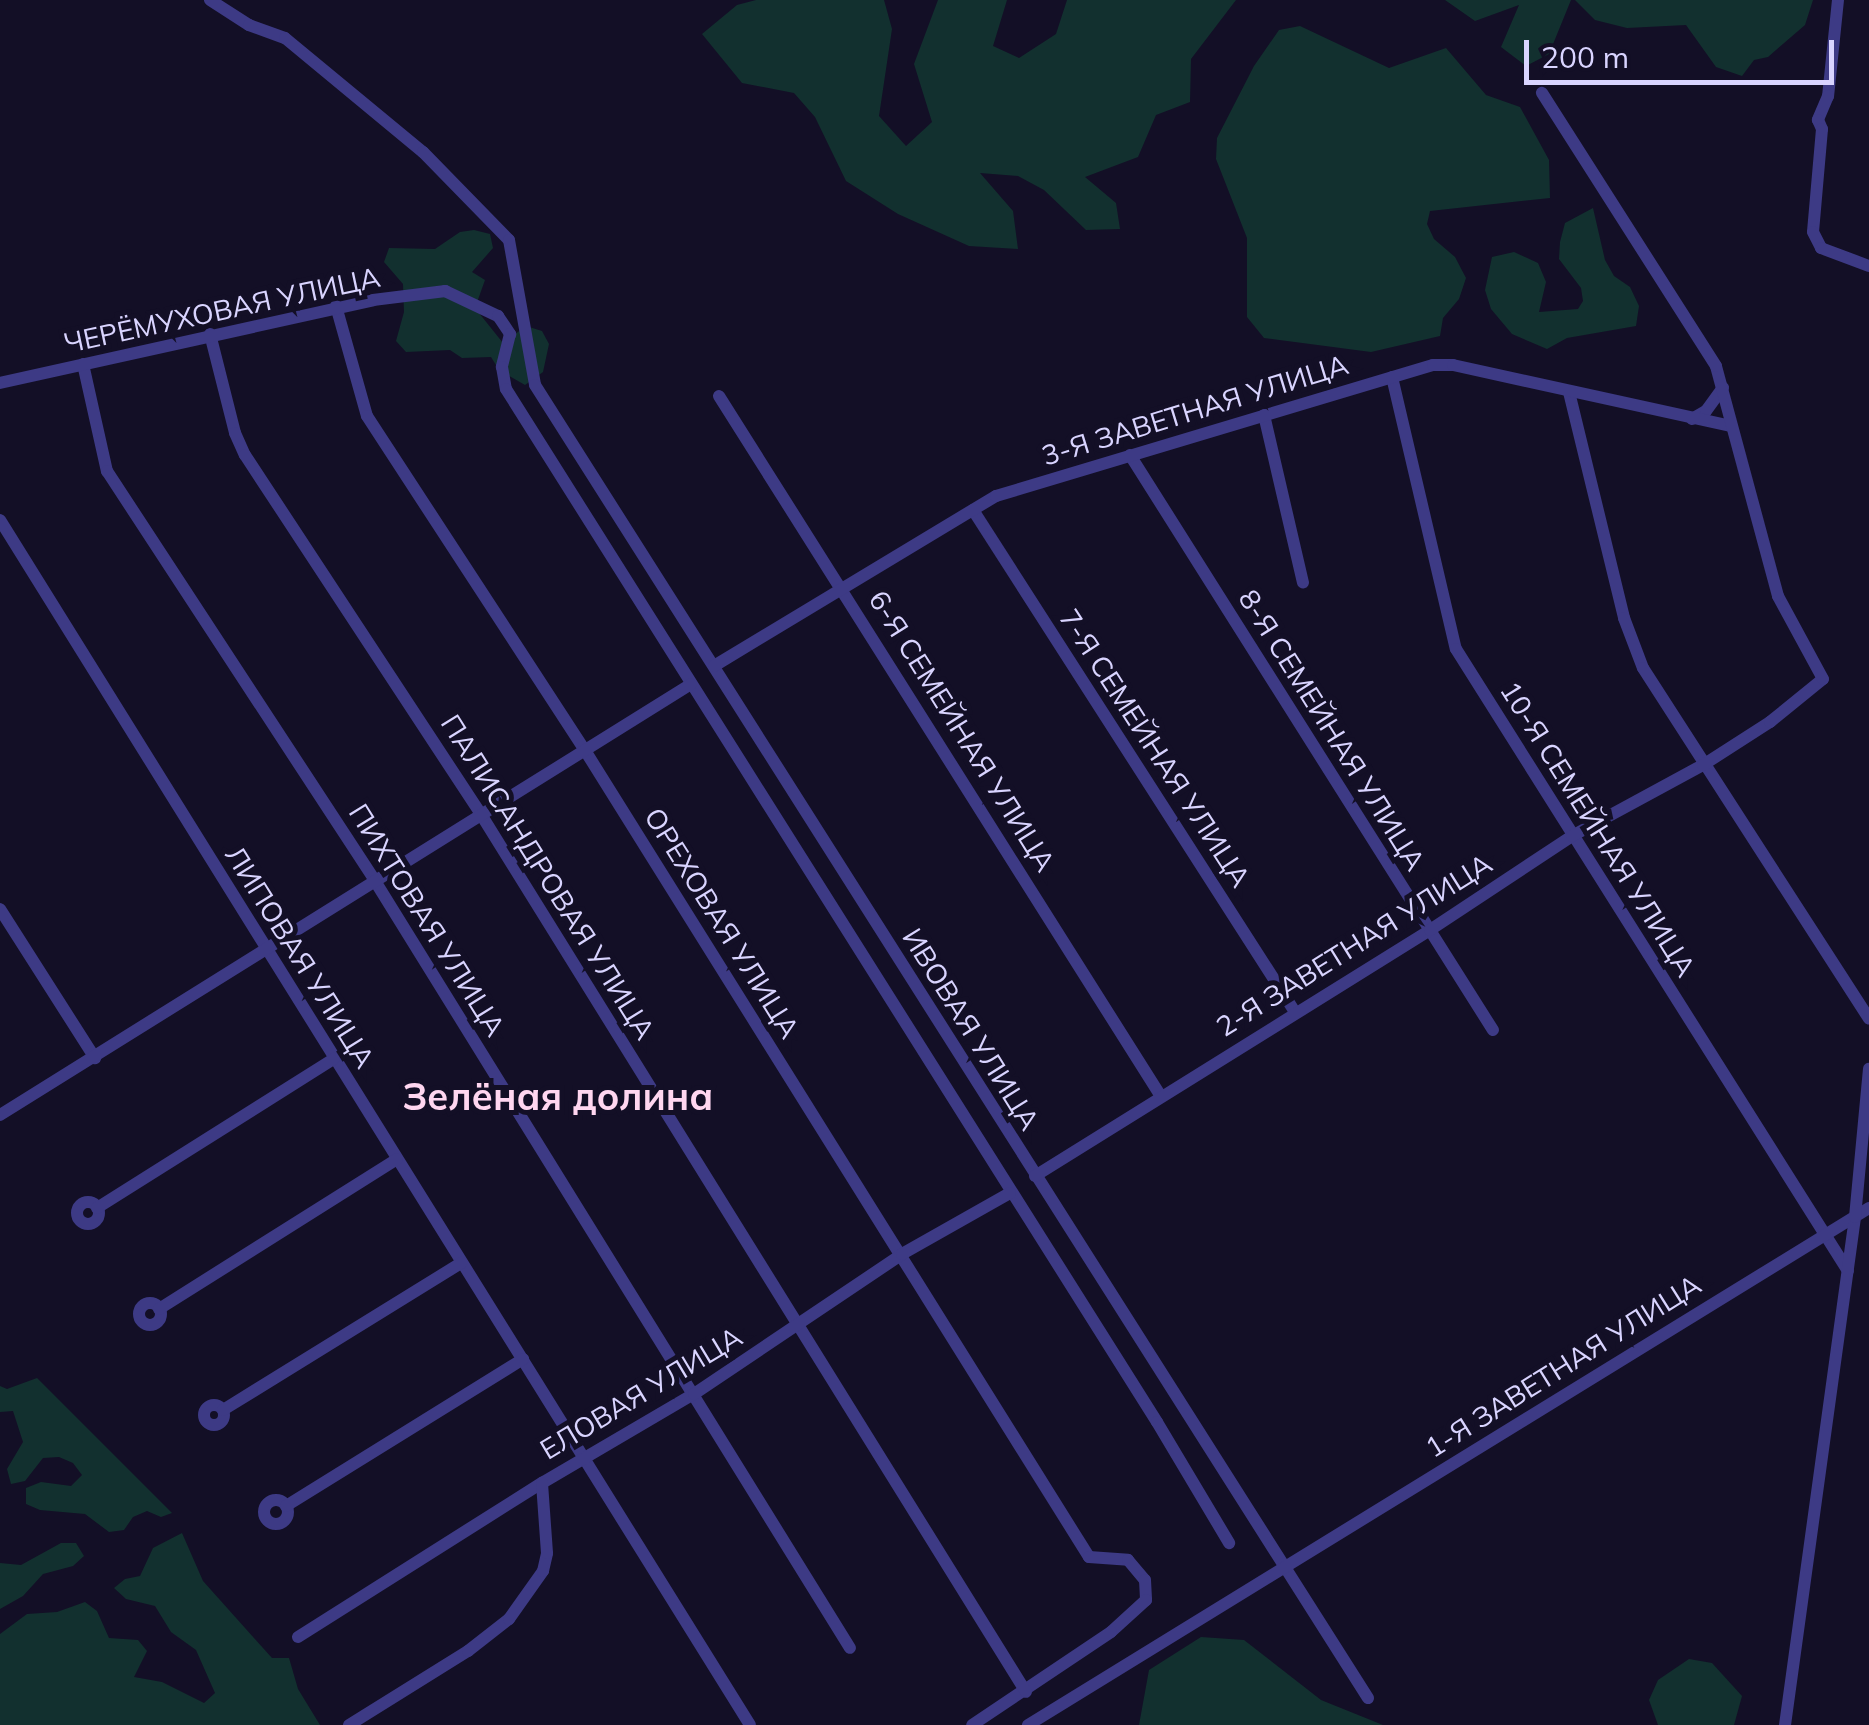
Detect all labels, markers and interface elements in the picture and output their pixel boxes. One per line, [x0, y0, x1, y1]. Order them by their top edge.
scale bar [1529, 20, 1839, 82]
text: 200 m [1541, 38, 1629, 76]
street label: ЧЕРЁМУХОВАЯ УЛИЦА [61, 260, 383, 360]
street label: 3-Я ЗАВЕТНАЯ УЛИЦА [1038, 347, 1352, 473]
street label: 8-Я СЕМЕЙНАЯ УЛИЦА [1232, 583, 1432, 877]
street label: 6-Я СЕМЕЙНАЯ УЛИЦА [862, 584, 1062, 878]
street label: 7-Я СЕМЕЙНАЯ УЛИЦА [1052, 603, 1258, 893]
street label: 10-Я СЕМЕЙНАЯ УЛИЦА [1493, 675, 1703, 983]
street label: ПАЛИСАНДРОВАЯ УЛИЦА [434, 708, 662, 1046]
street label: ПИХТОВАЯ УЛИЦА [342, 798, 512, 1042]
street label: ОРЕХОВАЯ УЛИЦА [638, 802, 806, 1044]
street label: ЛИПОВАЯ УЛИЦА [218, 840, 382, 1074]
street label: 2-Я ЗАВЕТНАЯ УЛИЦА [1210, 846, 1498, 1044]
street label: ИВОВАЯ УЛИЦА [895, 922, 1047, 1136]
district label: Зелёная долина [403, 1074, 713, 1120]
street label: 1-Я ЗАВЕТНАЯ УЛИЦА [1419, 1267, 1707, 1465]
street label: ЕЛОВАЯ УЛИЦА [534, 1320, 748, 1466]

